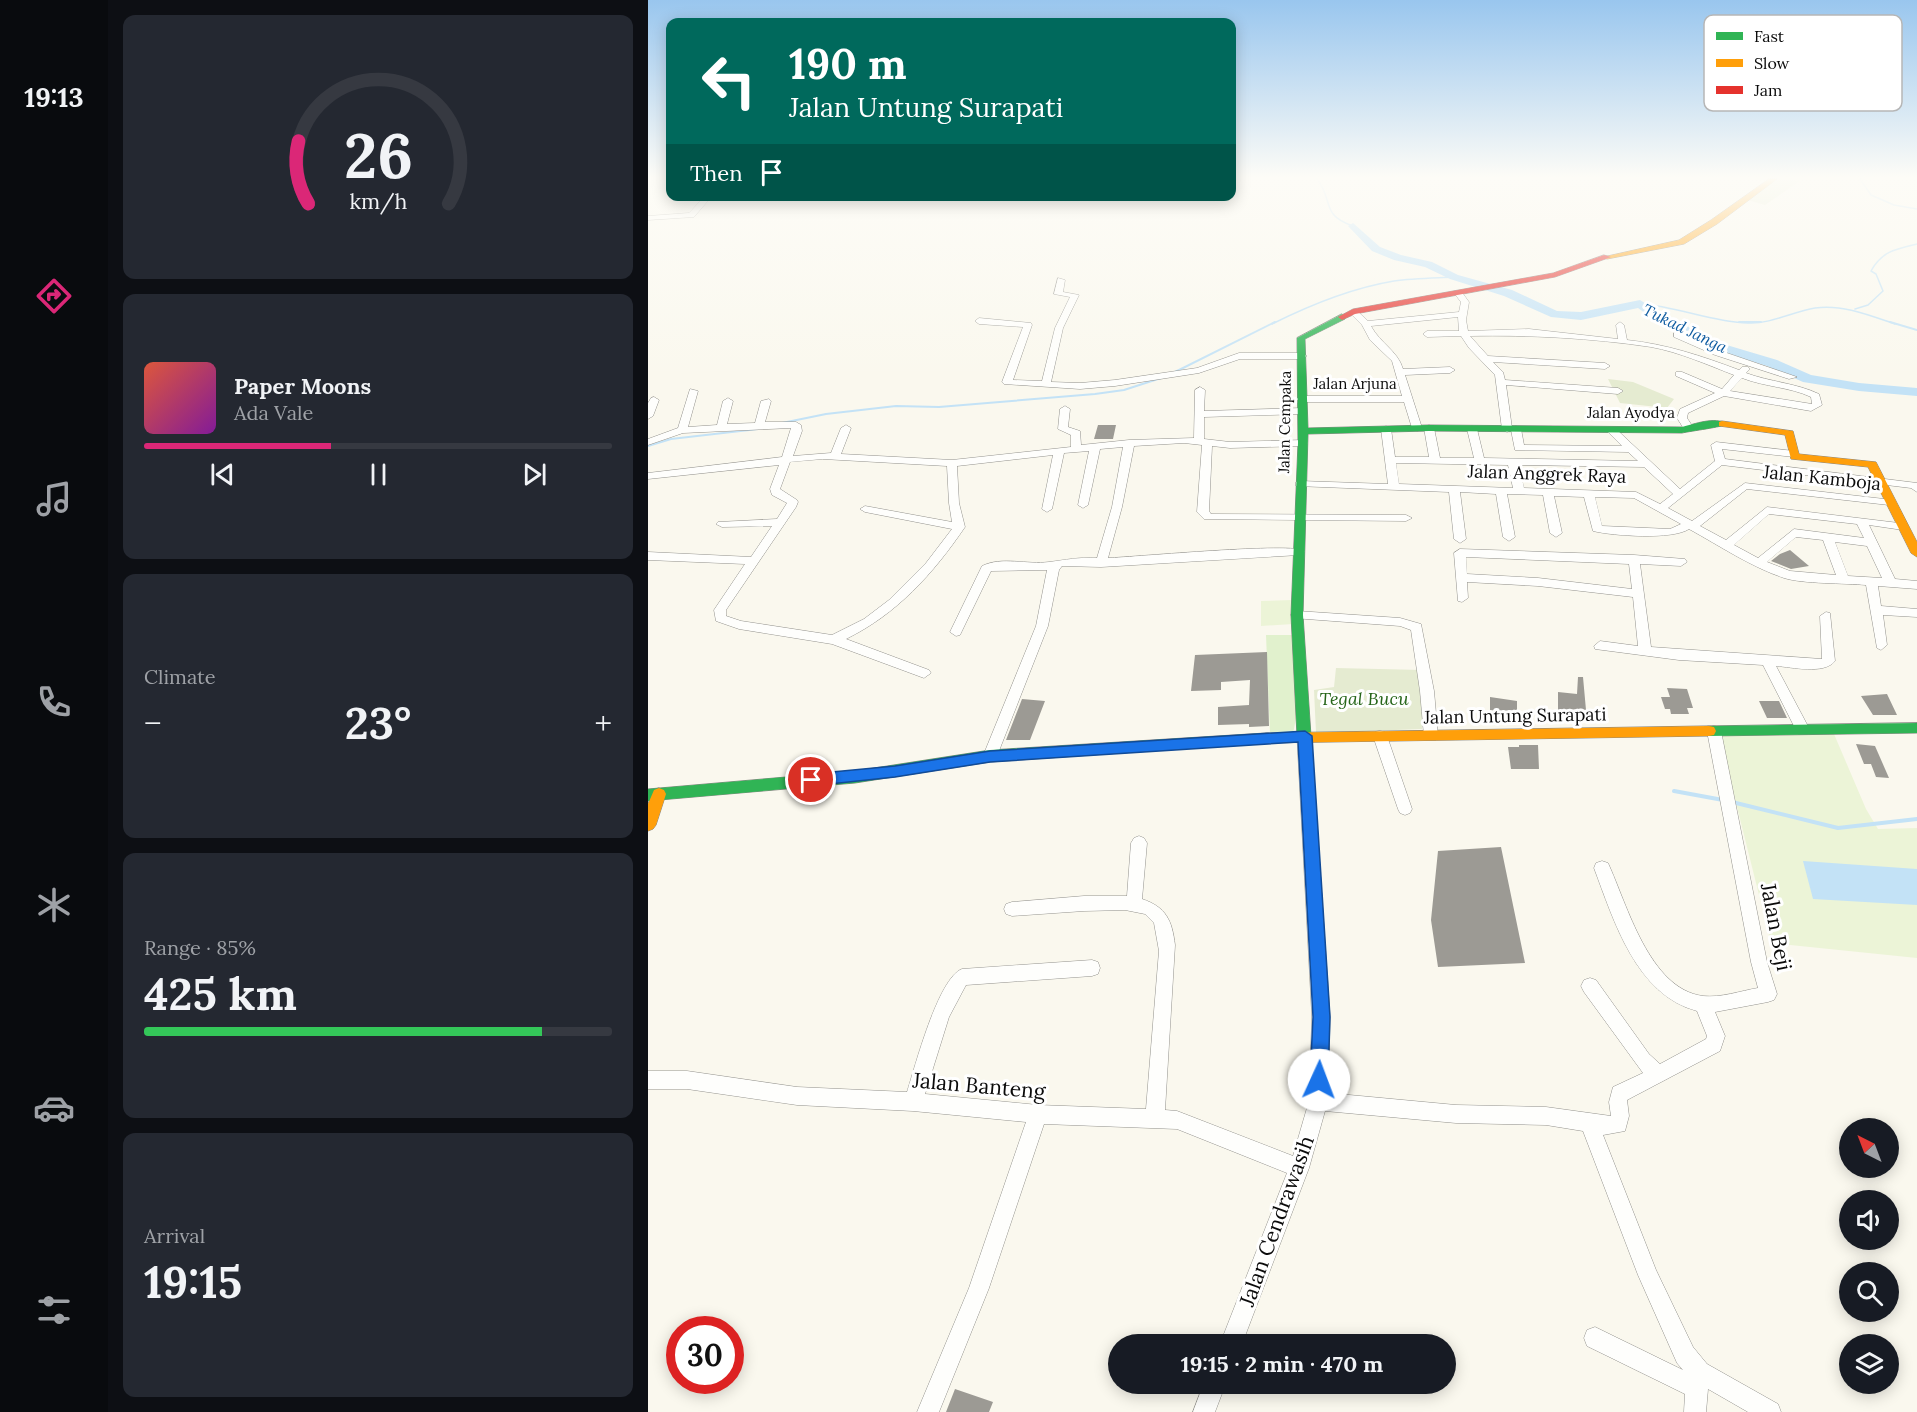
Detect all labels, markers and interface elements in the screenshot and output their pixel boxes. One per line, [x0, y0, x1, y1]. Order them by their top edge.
legend [1704, 15, 1902, 111]
text: Fast [1754, 26, 1785, 46]
text: 190 m [789, 37, 907, 91]
icon: left [690, 42, 768, 120]
text: Slow [1754, 53, 1790, 73]
text: 19:13 [24, 80, 84, 114]
text: Jam [1753, 80, 1782, 100]
text: Jalan Untung Surapati [789, 90, 1063, 124]
text: 26 [343, 115, 413, 195]
icon: arrive [755, 156, 788, 189]
text: Then [690, 159, 743, 187]
text: km/h [349, 188, 407, 216]
icon: directions [33, 275, 75, 317]
water label: Tukad Janga [1640, 299, 1731, 357]
street label: Jalan Cempaka [1274, 370, 1295, 474]
text: Paper Moons [234, 372, 371, 400]
street label: Jalan Arjuna [1312, 374, 1397, 393]
text: Ada Vale [234, 400, 313, 425]
street label: Jalan Ayodya [1586, 403, 1675, 422]
icon: previous [206, 458, 239, 491]
icon: pause [362, 458, 395, 491]
icon: next [518, 458, 551, 491]
street label: Jalan Anggrek Raya [1466, 459, 1627, 488]
street label: Jalan Kamboja [1761, 460, 1882, 495]
icon: music [33, 478, 75, 520]
text: Climate [144, 664, 216, 689]
icon: phone [33, 681, 75, 723]
park label: Tegal Bucu [1319, 687, 1409, 710]
text: 23° [345, 694, 411, 751]
text: − [144, 702, 162, 744]
text: + [594, 702, 612, 744]
street label: Jalan Untung Surapati [1422, 702, 1607, 729]
pin [785, 754, 836, 805]
icon: arrive [794, 763, 827, 796]
street label: Jalan Beji [1755, 880, 1798, 973]
icon: climate [33, 884, 75, 926]
text: Range · 85% [144, 935, 256, 960]
text: 425 km [144, 965, 297, 1022]
position arrow [1287, 1048, 1351, 1112]
street label: Jalan Banteng [910, 1066, 1047, 1105]
icon: car [33, 1087, 75, 1129]
north arrow [1839, 1118, 1899, 1178]
map controls [1839, 1118, 1899, 1394]
street label: Jalan Cendrawasih [1233, 1132, 1320, 1311]
button: sound [1839, 1190, 1899, 1250]
text: Arrival [144, 1223, 205, 1248]
text: 19:15 [144, 1253, 242, 1310]
button: search [1839, 1262, 1899, 1322]
icon: filters [33, 1289, 75, 1331]
speed limit sign: 30 [666, 1316, 744, 1394]
button: layers [1839, 1334, 1899, 1394]
text: 19:15 · 2 min · 470 m [1181, 1350, 1383, 1378]

